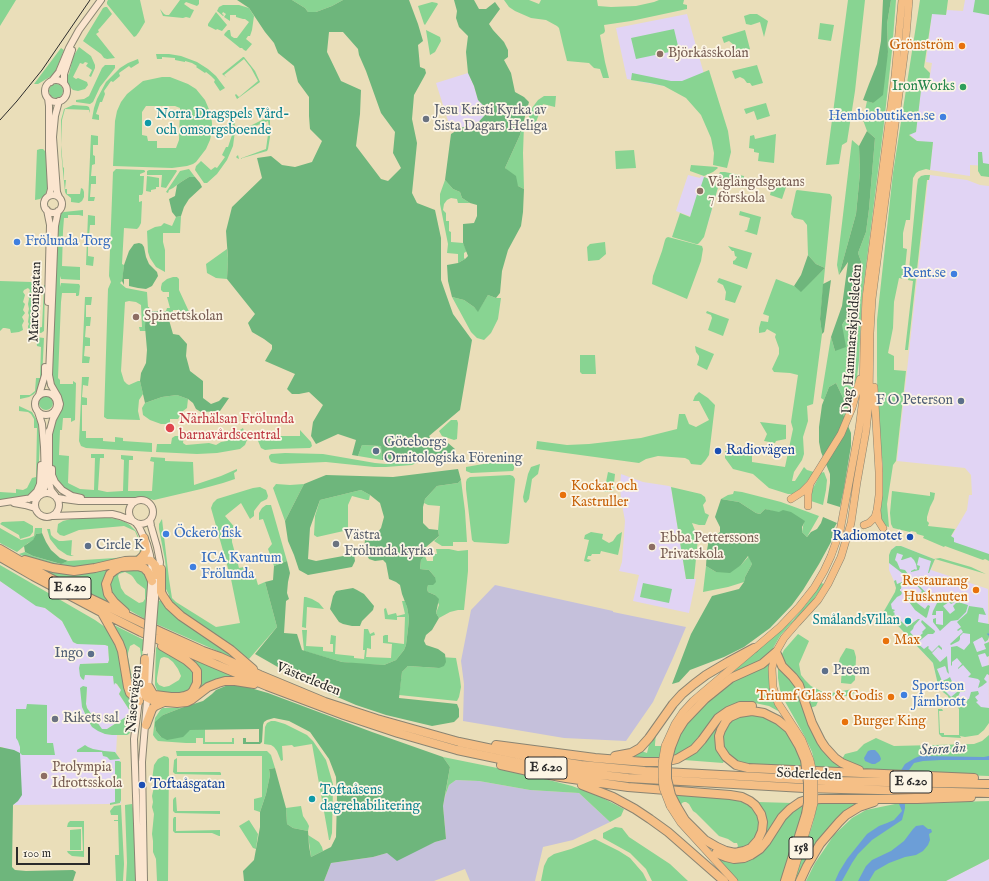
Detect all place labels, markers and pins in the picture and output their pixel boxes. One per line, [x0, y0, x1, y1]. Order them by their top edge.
place label: Grönström [890, 38, 954, 54]
marker: Grönström [957, 41, 967, 51]
place label: Björkåsskolan [668, 46, 749, 62]
marker: Björkåsskolan [655, 49, 665, 59]
place label: IronWorks [892, 79, 955, 95]
marker: IronWorks [958, 82, 968, 92]
place label: Jesu Kristi Kyrka av Sista Dagars Heliga [434, 103, 547, 136]
place label: Norra Dragspels Vård- och omsorgsboende [156, 107, 289, 140]
place label: Hembiobutiken.se [828, 109, 935, 125]
marker: Hembiobutiken.se [938, 112, 948, 122]
marker: Jesu Kristi Kyrka av Sista Dagars Heliga [421, 114, 431, 124]
marker: Norra Dragspels Vård- och omsorgsboende [143, 118, 153, 128]
place label: Våglängdsgatans 7 förskola [708, 175, 805, 208]
marker: Våglängdsgatans 7 förskola [695, 186, 705, 196]
place label: Frölunda Torg [25, 234, 111, 250]
marker: Frölunda Torg [12, 237, 22, 247]
place label: Rent.se [902, 266, 946, 282]
marker: Rent.se [949, 269, 959, 279]
place label: Spinettskolan [144, 309, 223, 325]
marker: Spinettskolan [131, 312, 141, 322]
place label: F O Peterson [876, 393, 953, 409]
marker: F O Peterson [956, 396, 966, 406]
place label: Närhälsan Frölunda barnavårdscentral [179, 412, 294, 444]
marker: Närhälsan Frölunda barnavårdscentral [164, 422, 176, 434]
place label: Göteborgs Ornitologiska Förening [384, 435, 522, 468]
place label: Radiovägen [726, 443, 795, 459]
marker: Göteborgs Ornitologiska Förening [371, 446, 381, 456]
marker: Radiovägen [713, 446, 723, 456]
place label: Kockar och Kastruller [571, 479, 637, 512]
marker: Kockar och Kastruller [558, 490, 568, 500]
place label: Öckerö fisk [174, 526, 242, 542]
place label: Västra Frölunda kyrka [344, 528, 433, 560]
marker: Öckerö fisk [161, 529, 171, 539]
place label: Radiomotet [832, 529, 902, 545]
place label: Ebba Petterssons Privatskola [660, 531, 759, 564]
marker: Radiomotet [905, 532, 915, 542]
place label: Circle K [96, 538, 144, 554]
marker: Västra Frölunda kyrka [331, 539, 341, 549]
marker: Circle K [83, 541, 93, 551]
marker: Ebba Petterssons Privatskola [647, 542, 657, 552]
place label: ICA Kvantum Frölunda [201, 551, 282, 584]
marker: ICA Kvantum Frölunda [188, 562, 198, 572]
place label: Restaurang Husknuten [902, 574, 968, 606]
marker: Restaurang Husknuten [971, 585, 981, 595]
place label: SmålandsVillan [813, 613, 900, 629]
marker: SmålandsVillan [903, 616, 913, 626]
place label: Max [894, 633, 920, 649]
marker: Max [881, 636, 891, 646]
place label: Ingo [54, 646, 83, 662]
marker: Ingo [86, 649, 96, 659]
place label: Preem [833, 663, 870, 679]
marker: Preem [820, 666, 830, 676]
place label: Sportson Järnbrott [912, 679, 966, 712]
place label: Triumf Glass & Godis [757, 689, 883, 705]
marker: Sportson Järnbrott [899, 690, 909, 700]
marker: Triumf Glass & Godis [886, 692, 896, 702]
place label: Rikets sal [63, 711, 119, 727]
marker: Rikets sal [50, 714, 60, 724]
place label: Burger King [853, 714, 926, 730]
marker: Burger King [840, 717, 850, 727]
place label: Prolympia Idrottsskola [52, 760, 122, 792]
marker: Prolympia Idrottsskola [39, 771, 49, 781]
place label: Toftaåsgatan [150, 777, 225, 793]
marker: Toftaåsgatan [137, 780, 147, 790]
place label: Toftaåsens dagrehabilitering [320, 783, 420, 816]
marker: Toftaåsens dagrehabilitering [307, 794, 317, 804]

